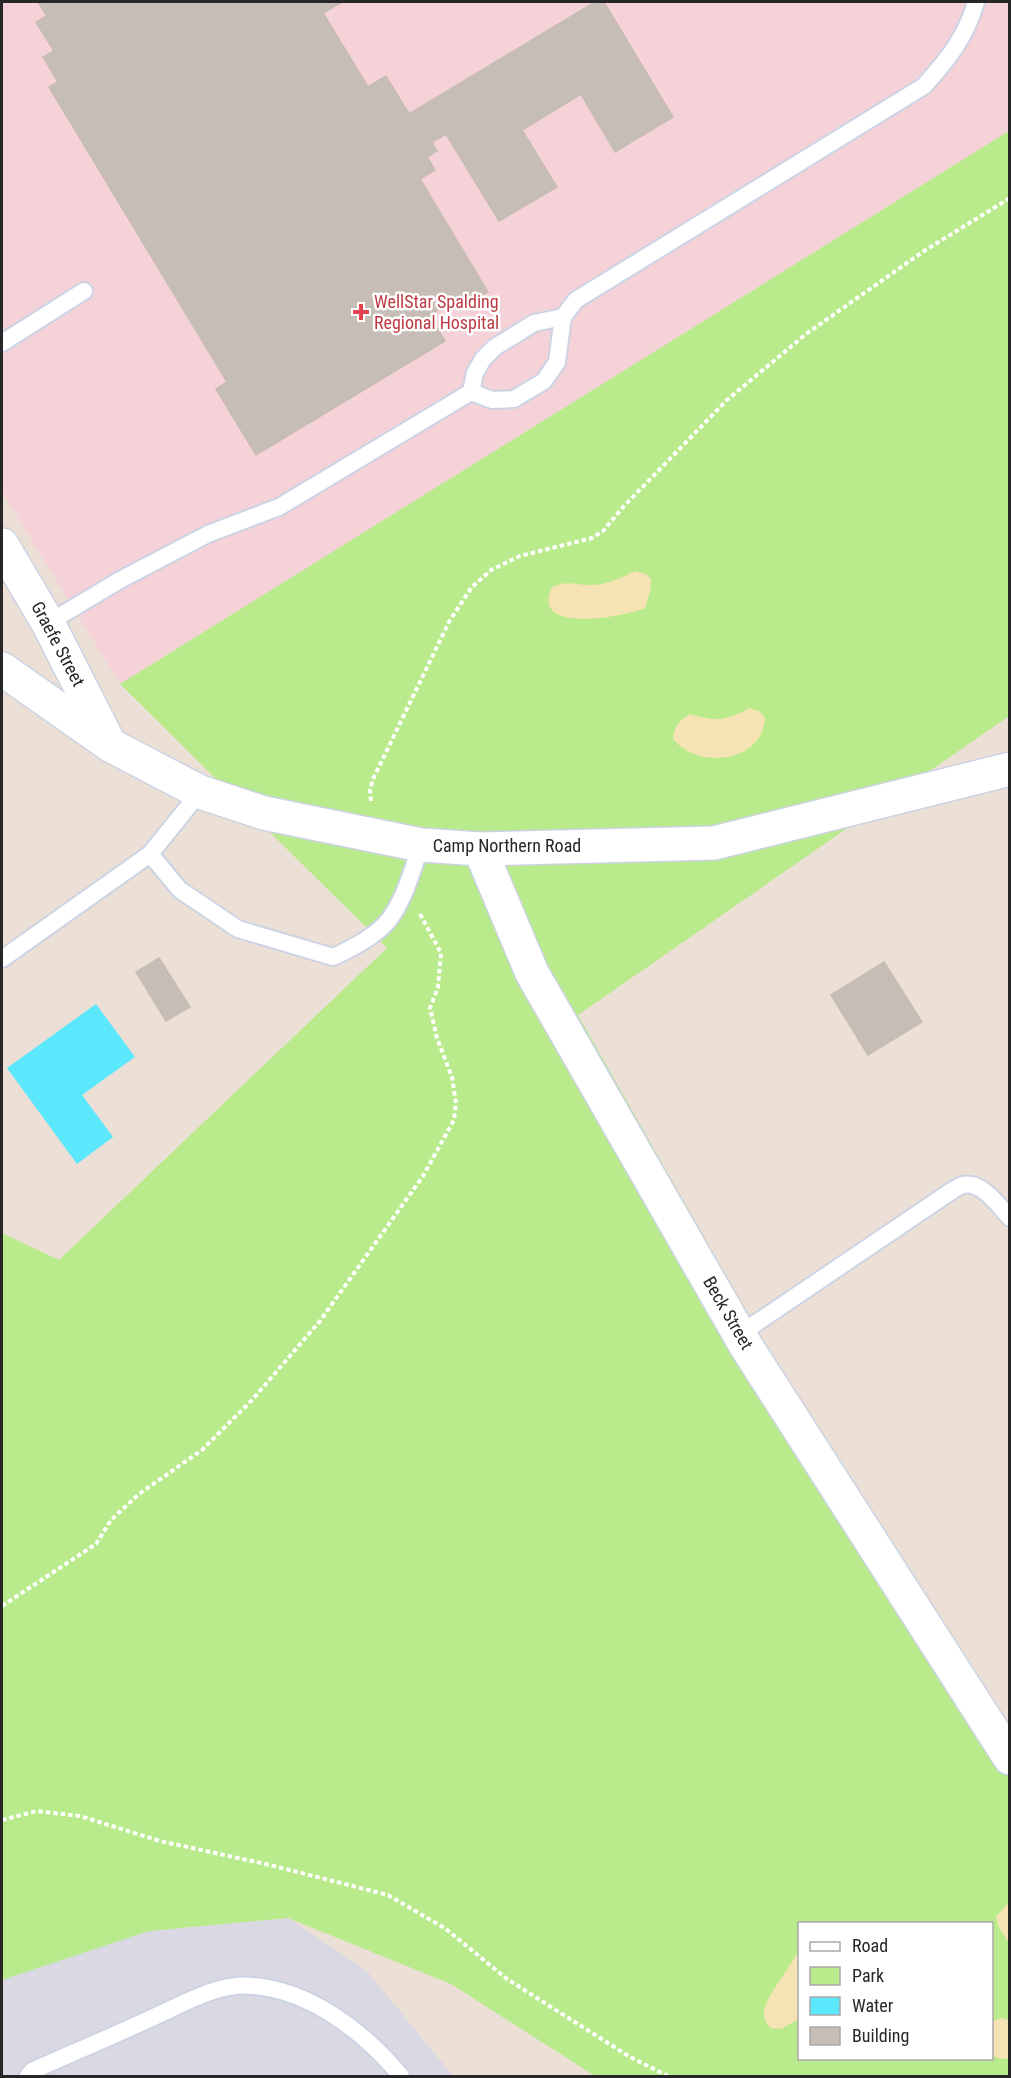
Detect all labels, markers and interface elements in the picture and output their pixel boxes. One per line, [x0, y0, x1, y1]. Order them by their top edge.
place label: WellStar Spalding Regional Hospital [374, 291, 499, 333]
marker: WellStar Spalding Regional Hospital [352, 303, 370, 321]
street label: Graefe Street [27, 598, 90, 690]
street label: Camp Northern Road [433, 835, 581, 856]
street label: Beck Street [699, 1272, 758, 1353]
legend [798, 1922, 993, 2060]
text: Road [852, 1935, 888, 1956]
text: Park [852, 1965, 884, 1986]
text: Water [852, 1995, 894, 2016]
text: Building [852, 2025, 909, 2046]

